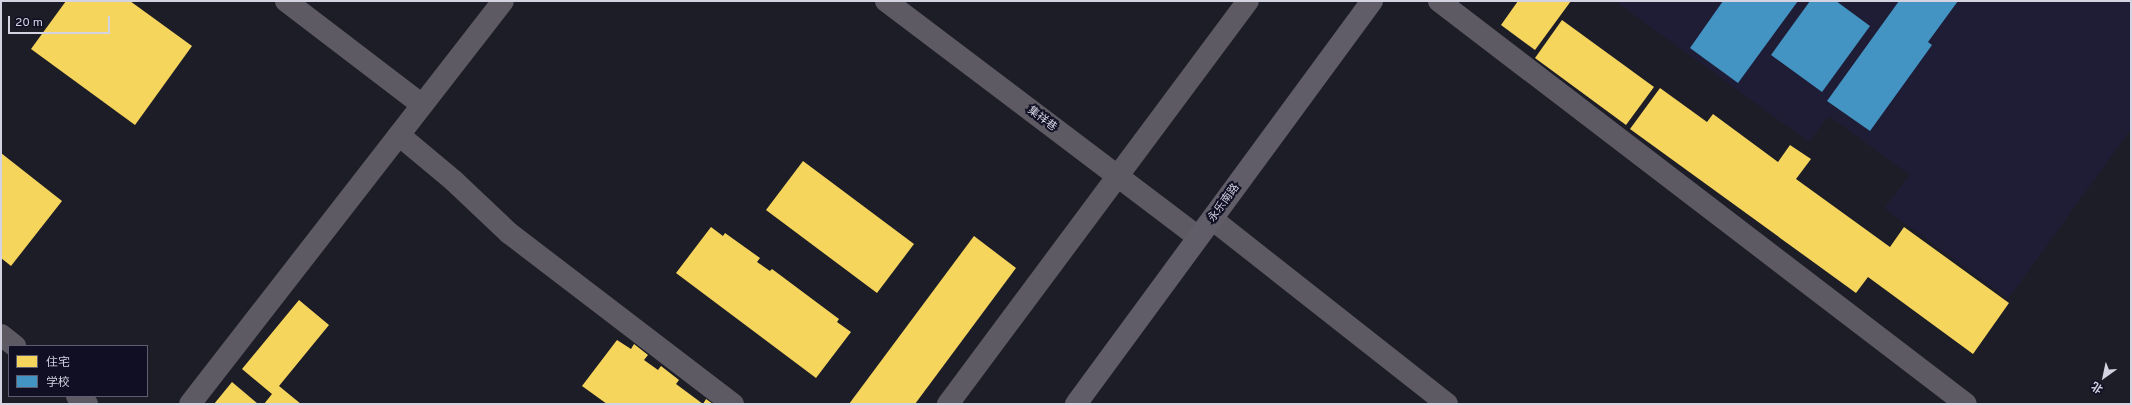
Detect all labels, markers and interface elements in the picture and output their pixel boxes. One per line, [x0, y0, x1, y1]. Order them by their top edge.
scale bar [10, 8, 112, 34]
text: 20 m [15, 15, 43, 31]
street label: 集祥巷 [1025, 104, 1059, 134]
street label: 永乐南路 [1206, 181, 1242, 225]
legend [8, 345, 148, 397]
text: 住宅 [46, 355, 70, 371]
north arrow [2084, 357, 2124, 397]
text: 学校 [46, 375, 70, 391]
text: 北 [2089, 378, 2106, 396]

